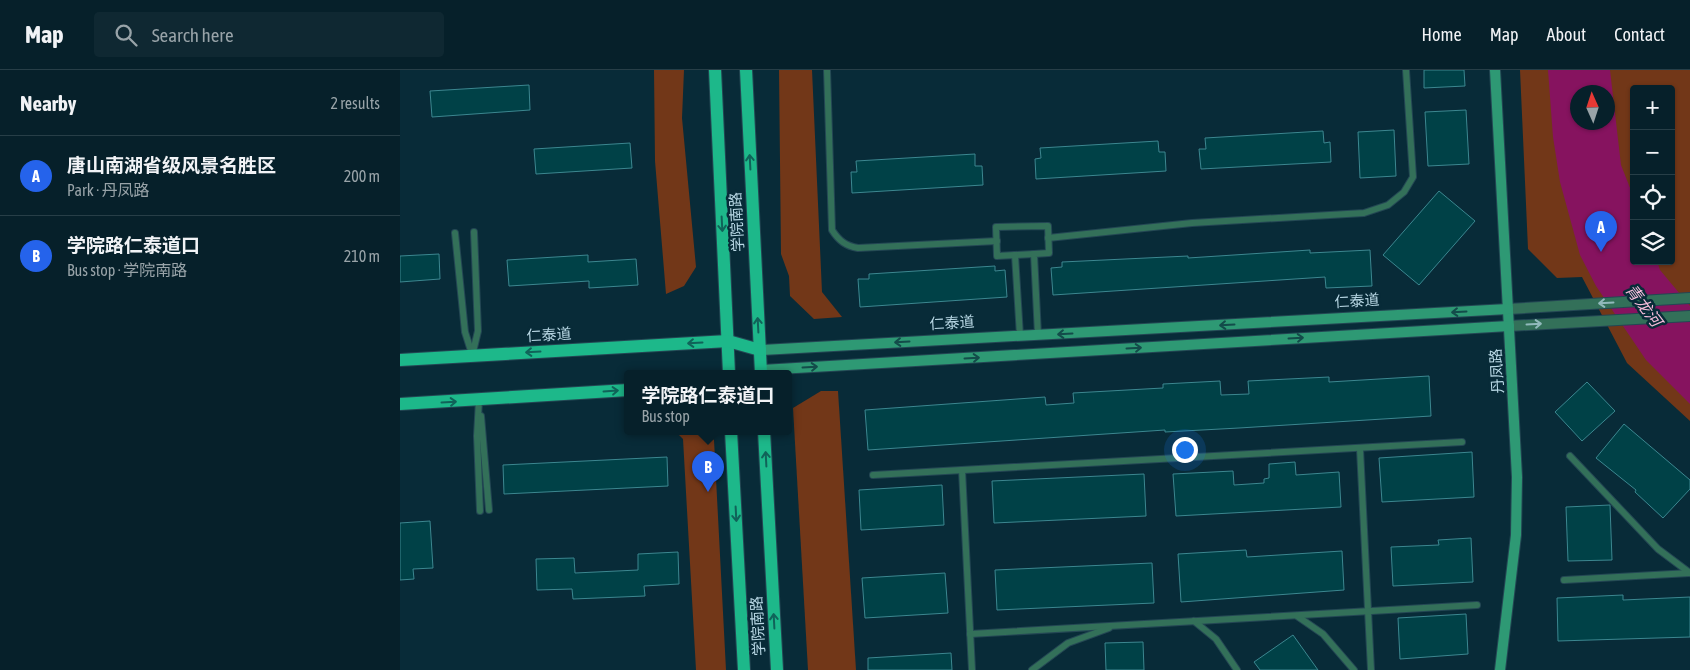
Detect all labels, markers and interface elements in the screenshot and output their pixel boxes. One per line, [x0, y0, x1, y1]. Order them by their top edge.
search box [94, 12, 444, 57]
text: Map [25, 21, 64, 48]
icon: search [112, 21, 140, 49]
text: Search here [152, 24, 234, 46]
text: Home [1422, 24, 1462, 45]
text: Map [1490, 24, 1519, 45]
text: About [1547, 24, 1586, 45]
text: Contact [1614, 24, 1665, 45]
north arrow [1570, 85, 1615, 130]
map controls [1630, 85, 1675, 265]
button: + [1630, 85, 1675, 130]
text: Nearby [20, 91, 76, 115]
text: 2 results [330, 94, 380, 112]
button: − [1630, 130, 1675, 175]
text: 唐山南湖省级风景名胜区 [67, 154, 276, 176]
one-way arrow [745, 155, 755, 171]
text: A [32, 167, 40, 185]
text: 200 m [344, 167, 380, 185]
button: locate [1630, 175, 1675, 220]
text: Park · 丹凤路 [67, 181, 150, 199]
street label: 学院南路 [726, 192, 747, 252]
pin: A [1585, 211, 1617, 252]
one-way arrow [717, 215, 726, 231]
button: layers [1630, 220, 1675, 265]
text: 学院路仁泰道口 [67, 234, 200, 256]
text: B [32, 247, 40, 265]
text: 210 m [344, 247, 380, 265]
text: Bus stop · 学院南路 [67, 261, 187, 279]
water label: 青龙河 [1622, 280, 1667, 332]
street label: 仁泰道 [1334, 291, 1380, 310]
one-way arrow [1599, 299, 1615, 308]
one-way arrow [1451, 307, 1467, 316]
street label: 仁泰道 [929, 313, 975, 332]
one-way arrow [754, 317, 763, 333]
one-way arrow [1219, 320, 1235, 329]
one-way arrow [1526, 320, 1542, 329]
street label: 仁泰道 [526, 325, 572, 344]
one-way arrow [1057, 329, 1073, 338]
one-way arrow [1288, 334, 1304, 343]
one-way arrow [895, 338, 911, 347]
one-way arrow [687, 339, 703, 348]
one-way arrow [1126, 343, 1142, 352]
one-way arrow [525, 348, 541, 357]
street label: 丹凤路 [1487, 348, 1506, 394]
one-way arrow [964, 353, 980, 362]
one-way arrow [801, 363, 817, 372]
popup [624, 370, 792, 435]
text: 学院路仁泰道口 [641, 384, 775, 406]
one-way arrow [603, 386, 619, 396]
one-way arrow [440, 397, 456, 406]
text: Bus stop [641, 407, 690, 425]
your location [1172, 437, 1198, 463]
pin: B [692, 451, 724, 492]
one-way arrow [761, 451, 770, 467]
one-way arrow [731, 506, 740, 522]
street label: 学院南路 [747, 596, 768, 656]
one-way arrow [770, 614, 779, 630]

